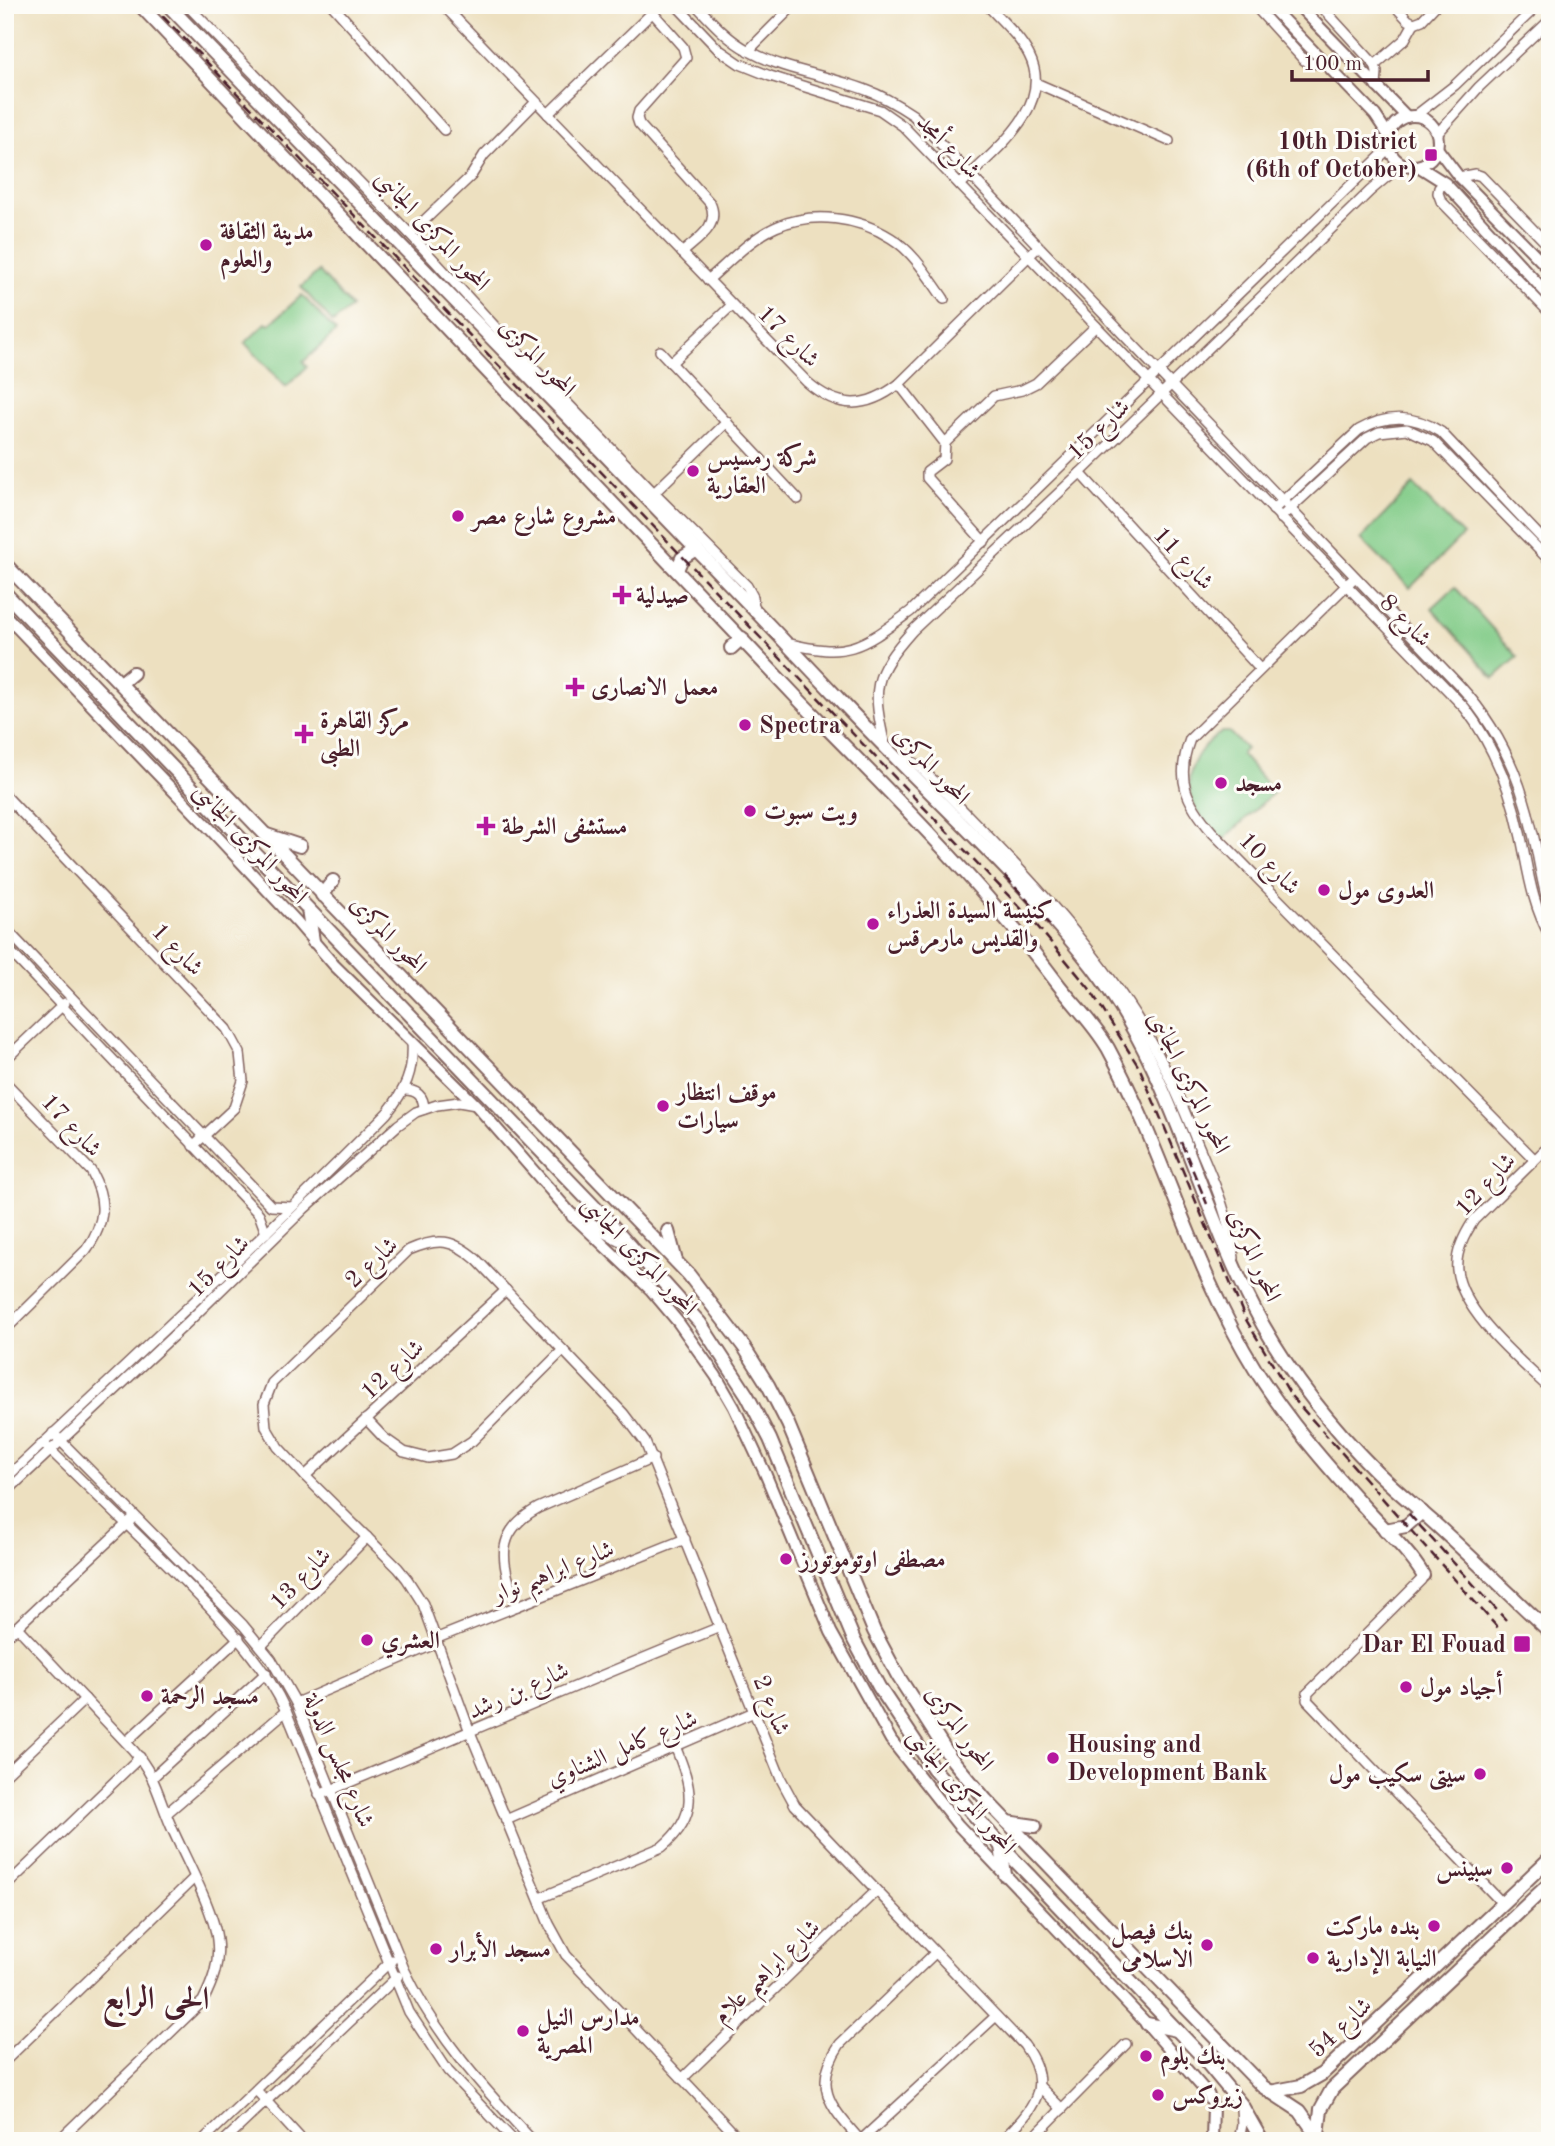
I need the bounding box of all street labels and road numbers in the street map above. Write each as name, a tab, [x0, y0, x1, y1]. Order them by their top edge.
street label: شارع أمجد	[907, 105, 989, 189]
street label: المحور المركزى الجانبى	[367, 164, 496, 299]
street label: شارع 17	[748, 302, 823, 377]
street label: المحور المركزى	[493, 313, 582, 403]
street label: شارع 15	[1064, 395, 1139, 470]
street label: شارع 11	[1143, 523, 1217, 600]
street label: شارع 8	[1370, 591, 1435, 656]
street label: المحور المركزى	[887, 721, 976, 811]
street label: المحور المركزى الجانبى	[185, 777, 314, 912]
street label: شارع 10	[1229, 829, 1304, 904]
street label: المحور المركزى	[344, 890, 433, 980]
street label: شارع 1	[142, 920, 207, 985]
street label: المحور المركزى الجانبى	[1140, 1006, 1236, 1160]
street label: شارع 17	[31, 1090, 105, 1167]
street label: شارع 12	[1452, 1149, 1526, 1226]
street label: المحور المركزى الجانبى	[573, 1190, 703, 1323]
street label: المحور المركزى	[1221, 1205, 1287, 1306]
street label: شارع 15	[184, 1232, 259, 1307]
street label: شارع 2	[341, 1233, 407, 1298]
street label: شارع 12	[357, 1336, 434, 1410]
street label: شارع ابراهيم نوار	[488, 1538, 622, 1618]
street label: شارع 13	[266, 1544, 341, 1619]
street label: شارع بن رشد	[465, 1659, 575, 1730]
street label: شارع 2	[742, 1672, 793, 1741]
street label: المحور المركزى	[919, 1681, 999, 1777]
street label: شارع مجلس الدولة	[293, 1689, 377, 1834]
street label: شارع كامل الشناوي	[544, 1706, 704, 1798]
street label: المحور المركزى الجانبى	[898, 1723, 1022, 1862]
street label: شارع ابراهيم علام	[709, 1916, 832, 2036]
street label: شارع 54	[1305, 1994, 1382, 2068]

